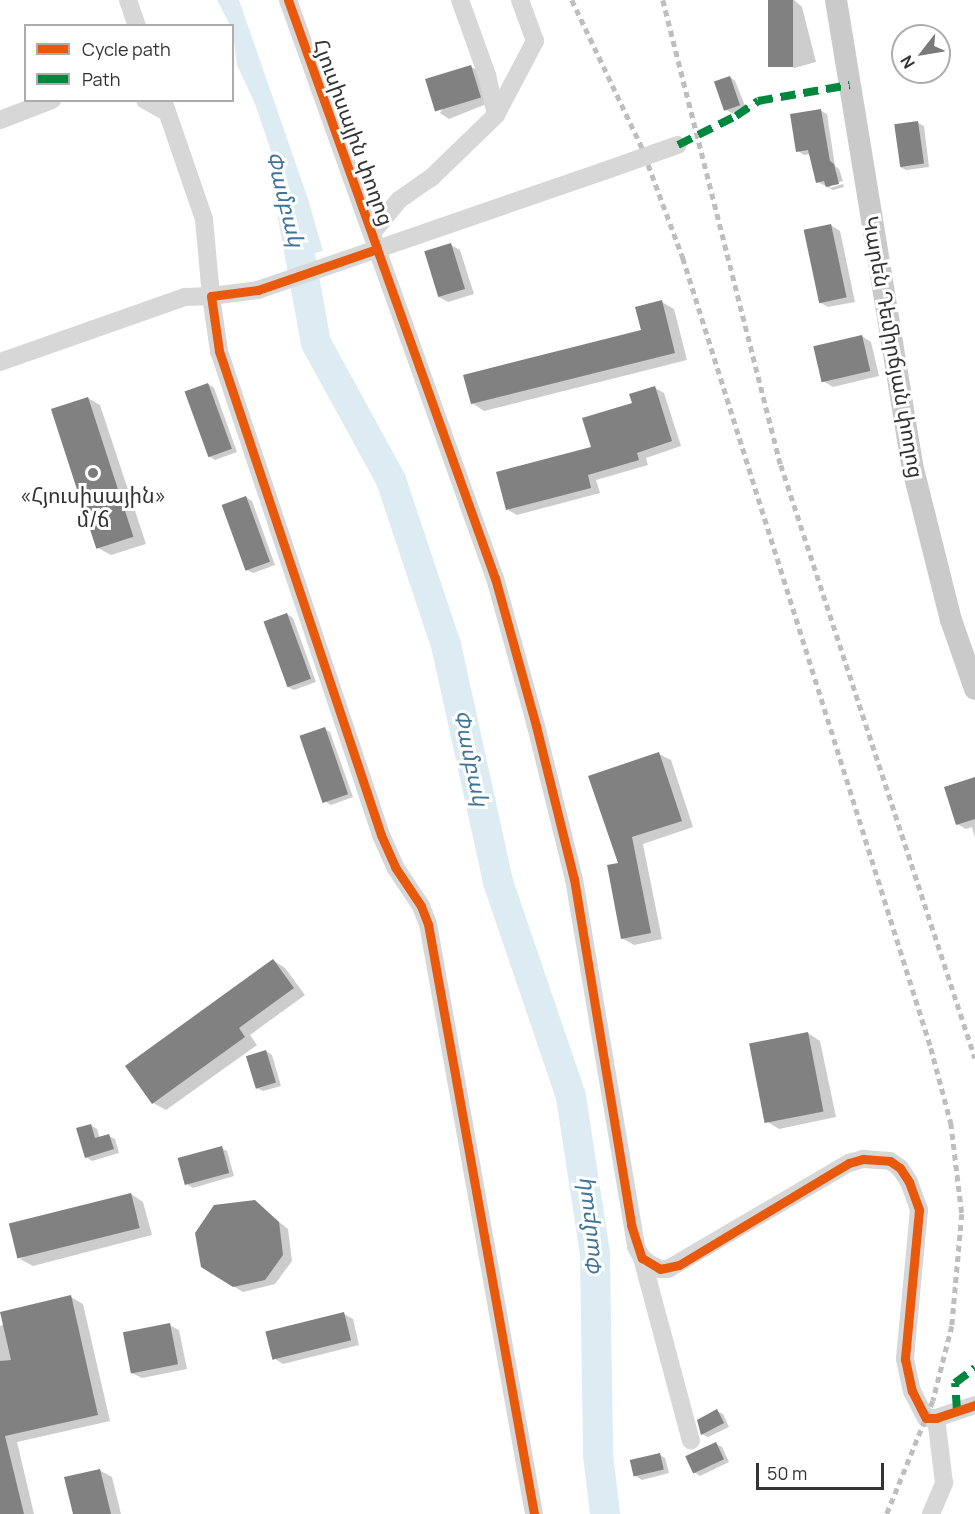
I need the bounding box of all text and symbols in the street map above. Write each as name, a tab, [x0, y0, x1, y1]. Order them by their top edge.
legend	[24, 24, 234, 102]
north arrow	[891, 24, 951, 84]
street label: Հյուսիսային փողոց	[308, 35, 400, 229]
text: Cycle path	[82, 37, 171, 61]
text: N	[895, 52, 920, 73]
text: Path	[82, 67, 120, 91]
water label: Փամբակ	[260, 148, 310, 250]
street label: Կարեն Դեմիրճյան փողոց	[859, 214, 929, 480]
marker: «Հյուսիսային» մ/ճ	[86, 466, 100, 480]
place label: «Հյուսիսային» մ/ճ	[20, 482, 166, 532]
water label: Փամբակ	[448, 708, 494, 808]
water label: Փամբակ	[570, 1178, 608, 1278]
scale bar	[759, 1451, 886, 1489]
text: 50 m	[767, 1461, 807, 1485]

